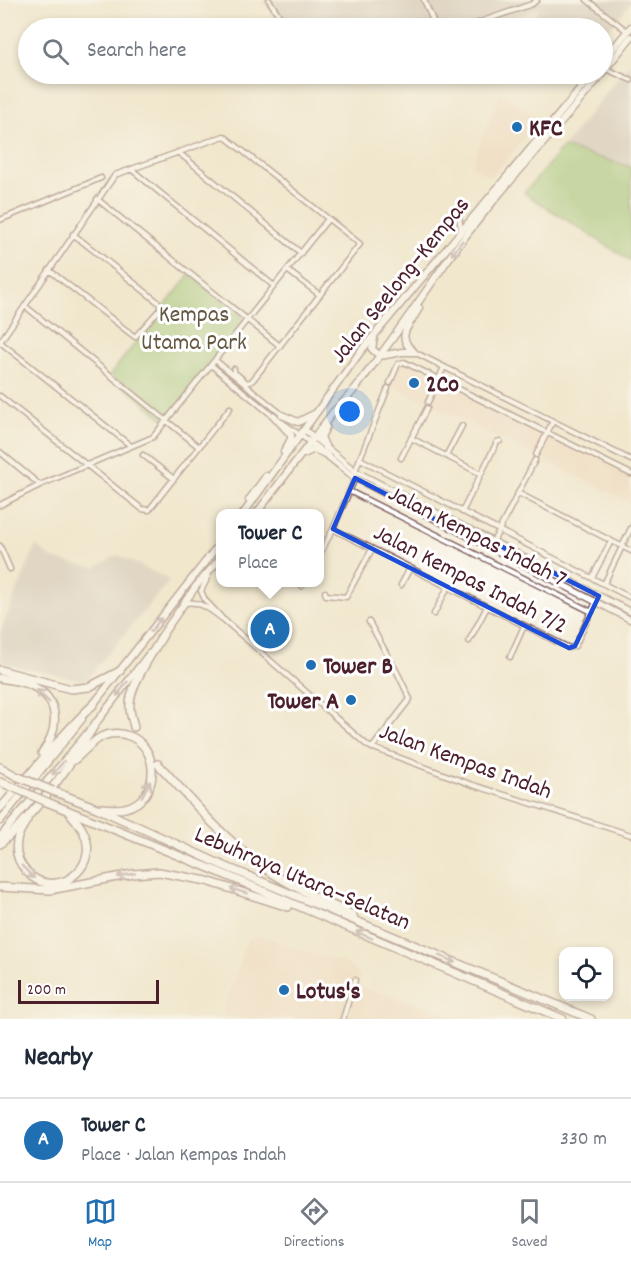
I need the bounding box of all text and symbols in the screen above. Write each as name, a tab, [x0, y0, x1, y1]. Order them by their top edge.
search box	[18, 18, 613, 84]
icon: search	[39, 35, 72, 68]
text: Search here	[87, 36, 186, 67]
place label: KFC	[529, 113, 563, 147]
marker: KFC	[510, 120, 524, 134]
street label: Jalan Seelong–Kempas	[323, 190, 479, 372]
one-way arrow	[451, 239, 464, 255]
park label: Kempas Utama Park	[141, 299, 247, 361]
place label: 2Co	[426, 369, 459, 403]
marker: 2Co	[407, 376, 421, 390]
your location	[335, 397, 364, 426]
street label: Jalan Kempas Indah 7	[381, 478, 572, 597]
popup	[216, 509, 324, 587]
street label: Jalan Kempas Indah 7/2	[367, 517, 573, 644]
text: Tower C	[238, 519, 302, 550]
text: Place	[238, 550, 278, 578]
pin: A	[250, 606, 290, 652]
one-way arrow	[149, 617, 162, 633]
place label: Tower B	[323, 651, 393, 685]
marker: Tower B	[304, 658, 318, 672]
one-way arrow	[115, 680, 128, 696]
place label: Tower A	[267, 686, 339, 720]
one-way arrow	[36, 688, 50, 703]
marker: Tower A	[344, 693, 358, 707]
street label: Jalan Kempas Indah	[374, 716, 556, 810]
one-way arrow	[51, 760, 65, 775]
one-way arrow	[140, 781, 152, 798]
street label: Lebuhraya Utara–Selatan	[189, 819, 415, 941]
one-way arrow	[21, 864, 36, 879]
one-way arrow	[117, 870, 136, 881]
one-way arrow	[230, 885, 249, 896]
one-way arrow	[356, 929, 374, 940]
map controls	[559, 947, 613, 1001]
button: locate	[559, 947, 613, 1001]
one-way arrow	[437, 953, 455, 965]
place label: Lotus's	[296, 976, 361, 1010]
scale bar	[18, 977, 159, 1004]
text: 200 m	[27, 979, 66, 1002]
marker: Lotus's	[277, 983, 291, 997]
text: Nearby	[24, 1040, 92, 1077]
text: Tower C	[81, 1111, 146, 1142]
text: A	[38, 1126, 49, 1154]
text: 330 m	[560, 1126, 607, 1154]
text: Place · Jalan Kempas Indah	[81, 1142, 286, 1170]
tab: Map	[84, 1195, 117, 1254]
tab: Directions	[284, 1195, 344, 1254]
tab: Saved	[512, 1195, 547, 1254]

